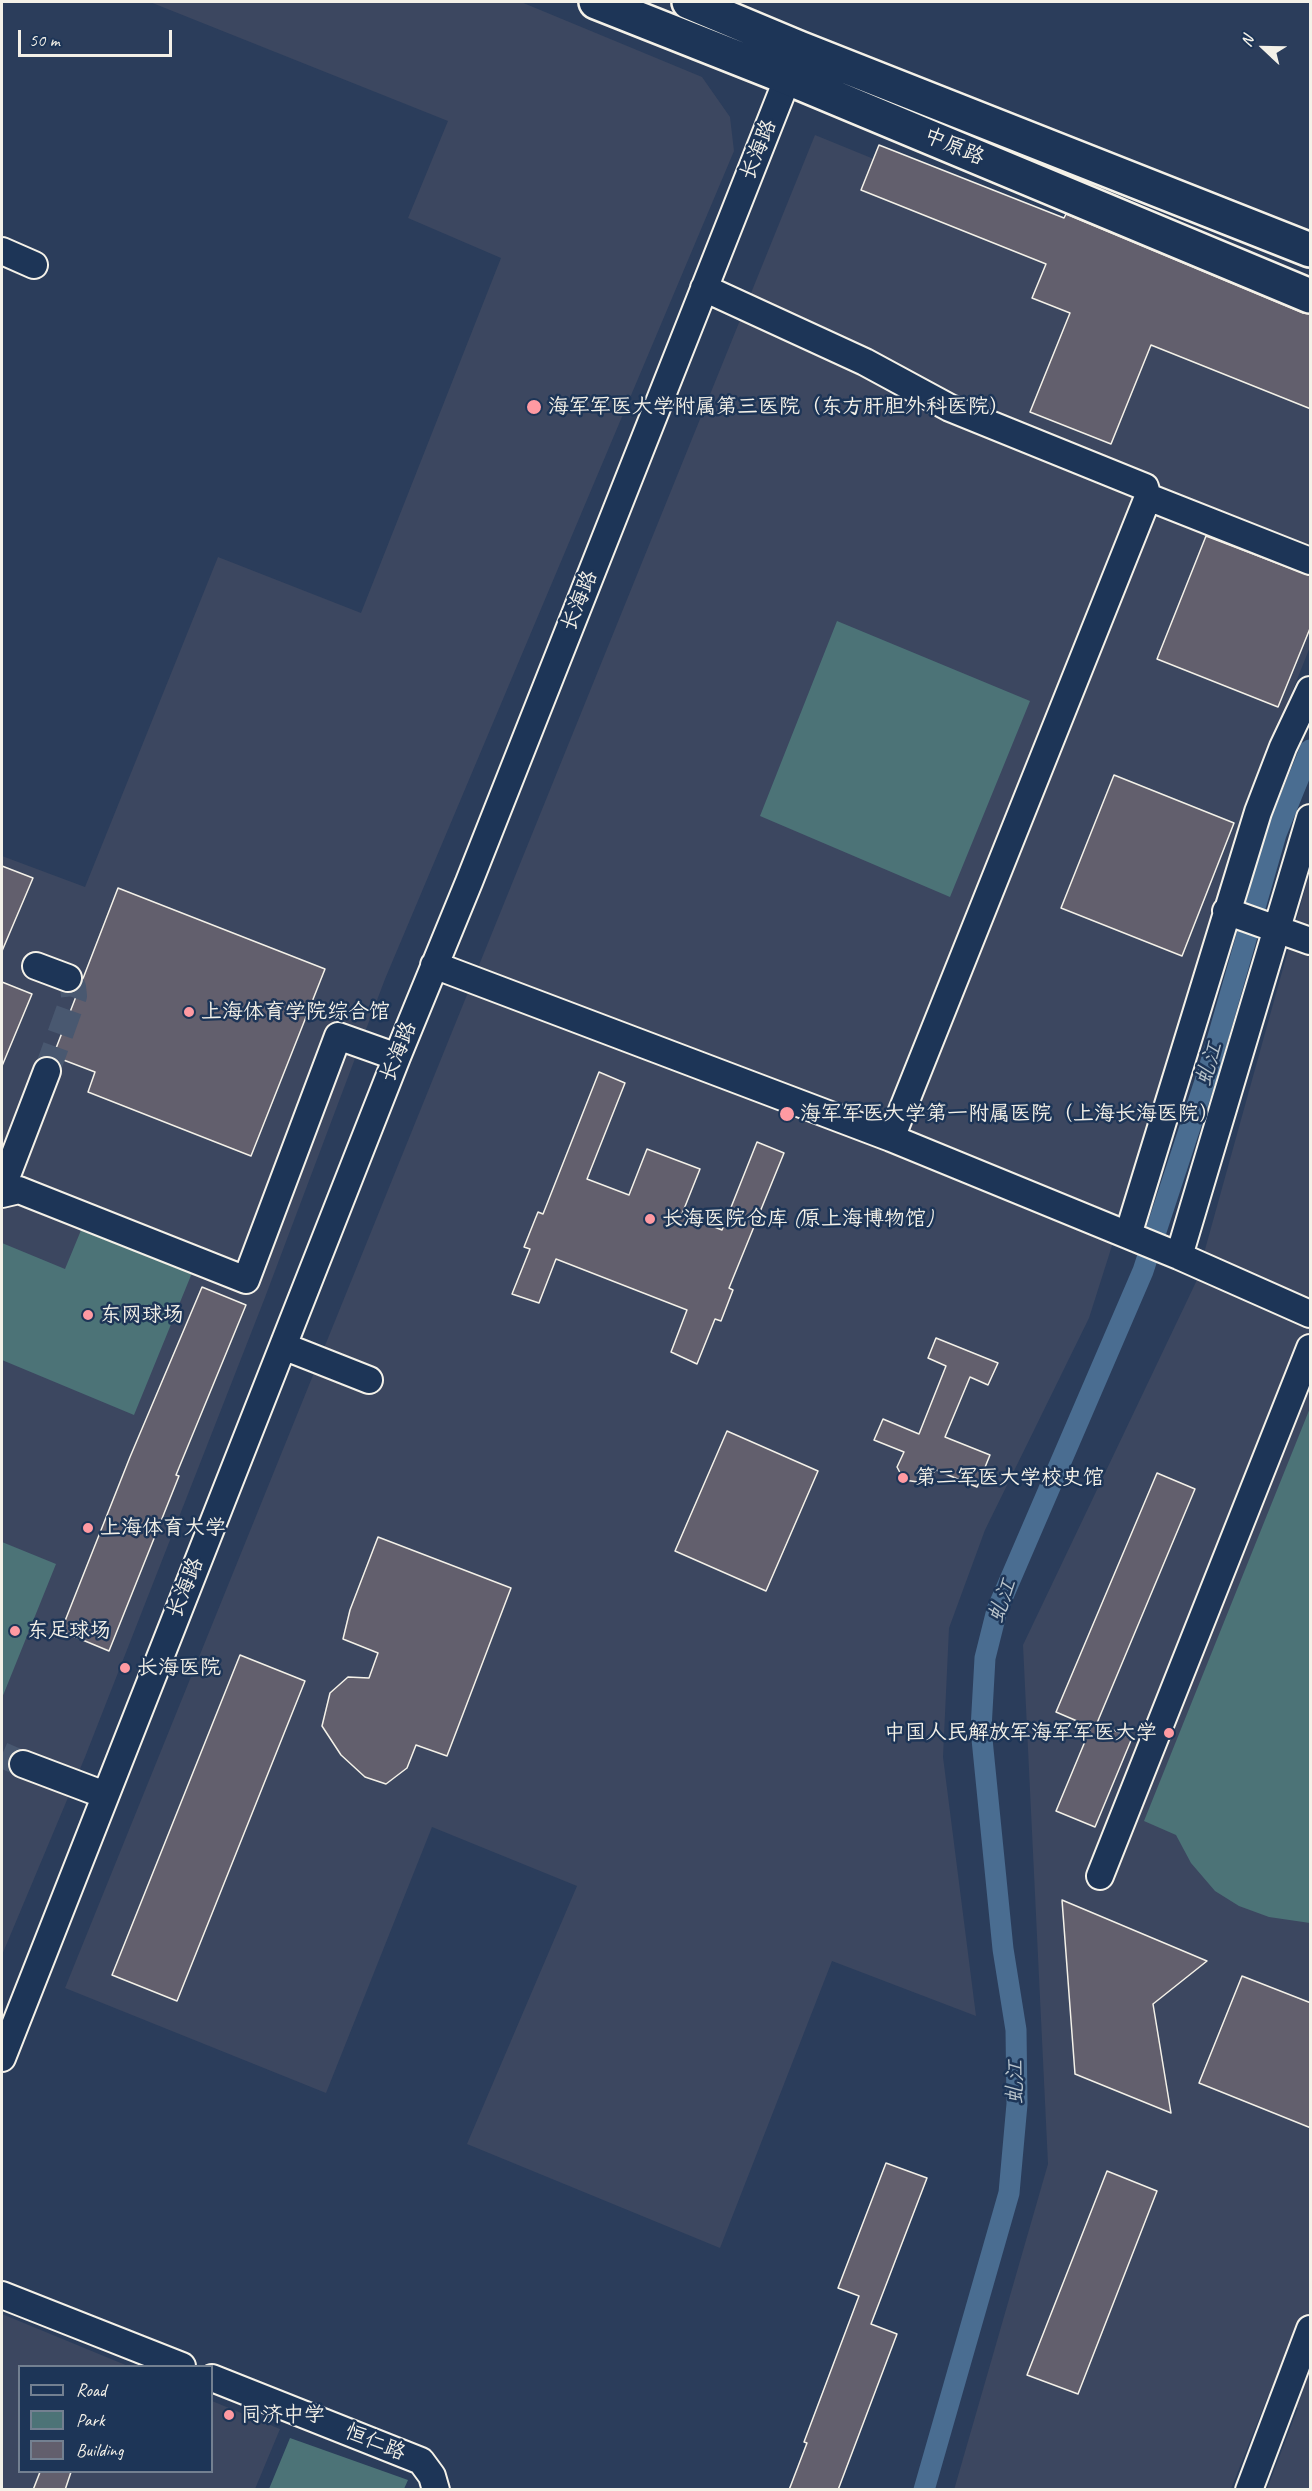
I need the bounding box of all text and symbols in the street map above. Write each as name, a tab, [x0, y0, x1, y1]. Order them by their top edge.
scale bar	[21, 18, 176, 56]
north arrow	[1234, 18, 1294, 78]
text: 50 m	[29, 29, 60, 51]
text: N	[1236, 33, 1258, 50]
street label: 长海路	[736, 116, 782, 184]
street label: 中原路	[920, 123, 988, 171]
place label: 海军军医大学附属第三医院（东方肝胆外科医院）	[548, 394, 1010, 420]
marker: 海军军医大学附属第三医院（东方肝胆外科医院）	[525, 398, 543, 416]
street label: 长海路	[557, 567, 603, 635]
place label: 上海体育学院综合馆	[201, 999, 390, 1025]
marker: 上海体育学院综合馆	[182, 1005, 196, 1019]
street label: 长海路	[376, 1018, 422, 1086]
water label: 虬江	[1191, 1039, 1229, 1089]
place label: 海军军医大学第一附属医院（上海长海医院）	[800, 1101, 1220, 1127]
marker: 海军军医大学第一附属医院（上海长海医院）	[778, 1105, 796, 1123]
place label: 长海医院仓库 (原上海博物馆)	[662, 1206, 933, 1232]
marker: 长海医院仓库 (原上海博物馆)	[643, 1212, 657, 1226]
place label: 东网球场	[100, 1302, 184, 1328]
marker: 东网球场	[81, 1308, 95, 1322]
place label: 第二军医大学校史馆	[915, 1465, 1104, 1491]
marker: 第二军医大学校史馆	[896, 1471, 910, 1485]
place label: 上海体育大学	[100, 1515, 226, 1541]
marker: 上海体育大学	[81, 1521, 95, 1535]
street label: 长海路	[163, 1554, 209, 1622]
water label: 虬江	[983, 1576, 1023, 1626]
place label: 东足球场	[27, 1618, 111, 1644]
marker: 东足球场	[8, 1624, 22, 1638]
place label: 长海医院	[137, 1655, 221, 1681]
marker: 长海医院	[118, 1661, 132, 1675]
place label: 中国人民解放军海军军医大学	[884, 1720, 1157, 1746]
marker: 中国人民解放军海军军医大学	[1162, 1726, 1176, 1740]
water label: 虬江	[1002, 2060, 1030, 2104]
legend	[18, 2365, 213, 2473]
text: Road	[76, 2379, 106, 2401]
place label: 同济中学	[241, 2402, 325, 2428]
marker: 同济中学	[222, 2408, 236, 2422]
text: Park	[76, 2409, 105, 2431]
street label: 恒仁路	[341, 2420, 409, 2466]
text: Building	[76, 2439, 123, 2461]

